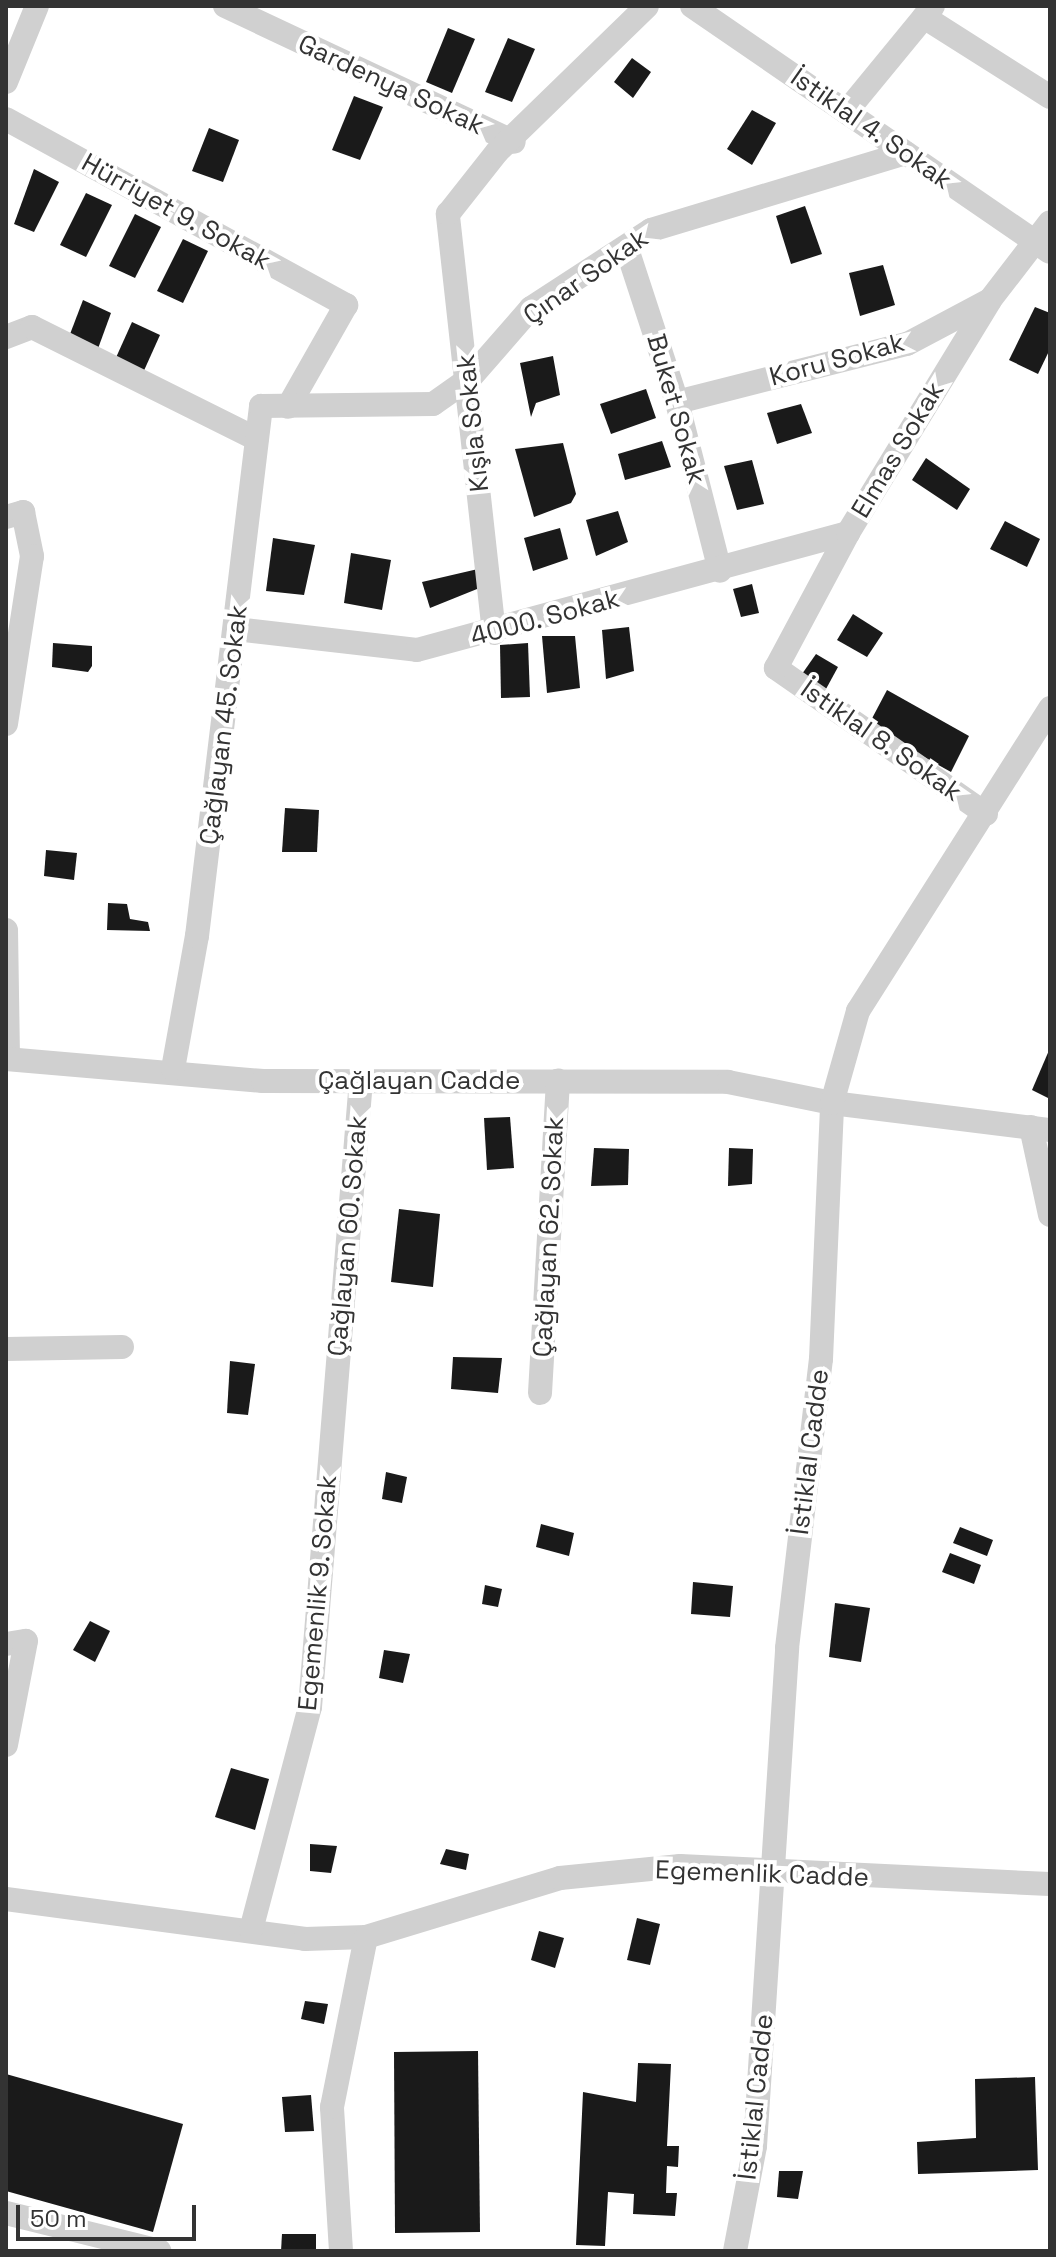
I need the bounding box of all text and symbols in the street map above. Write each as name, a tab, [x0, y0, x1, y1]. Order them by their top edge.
street label: Gardenya Sokak	[293, 28, 489, 142]
street label: İstiklal 4. Sokak	[784, 62, 958, 196]
street label: Hürriyet 9. Sokak	[76, 147, 276, 277]
street label: Çınar Sokak	[518, 223, 654, 331]
street label: Koru Sokak	[766, 327, 908, 393]
street label: Buket Sokak	[640, 330, 712, 488]
street label: Kışla Sokak	[450, 352, 496, 494]
street label: Elmas Sokak	[845, 376, 951, 524]
street label: 4000. Sokak	[467, 583, 623, 653]
street label: Çağlayan 45. Sokak	[194, 603, 254, 847]
street label: İstiklal 8. Sokak	[794, 674, 968, 808]
street label: Çağlayan Cadde	[318, 1065, 520, 1097]
street label: Çağlayan 60. Sokak	[322, 1114, 374, 1358]
street label: Çağlayan 62. Sokak	[527, 1115, 571, 1359]
street label: İstiklal Cadde	[784, 1367, 836, 1537]
street label: Egemenlik 9. Sokak	[292, 1473, 344, 1713]
street label: Egemenlik Cadde	[655, 1855, 869, 1893]
street label: İstiklal Cadde	[732, 2013, 780, 2181]
scale bar	[20, 2189, 200, 2239]
text: 50 m	[30, 2203, 87, 2234]

